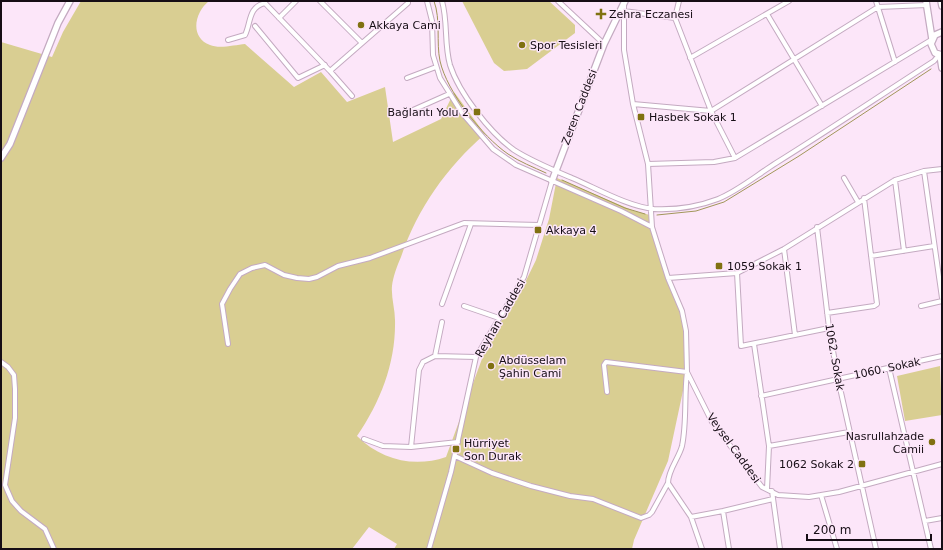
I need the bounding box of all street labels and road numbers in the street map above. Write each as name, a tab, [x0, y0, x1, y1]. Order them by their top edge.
street label: Zeren Caddesi	[559, 68, 600, 147]
street label: Reyhan Caddesi	[473, 277, 528, 360]
street label: 1062. Sokak	[822, 322, 847, 392]
street label: 1060. Sokak	[852, 355, 922, 382]
street label: Veysel Caddesi	[704, 411, 763, 486]

